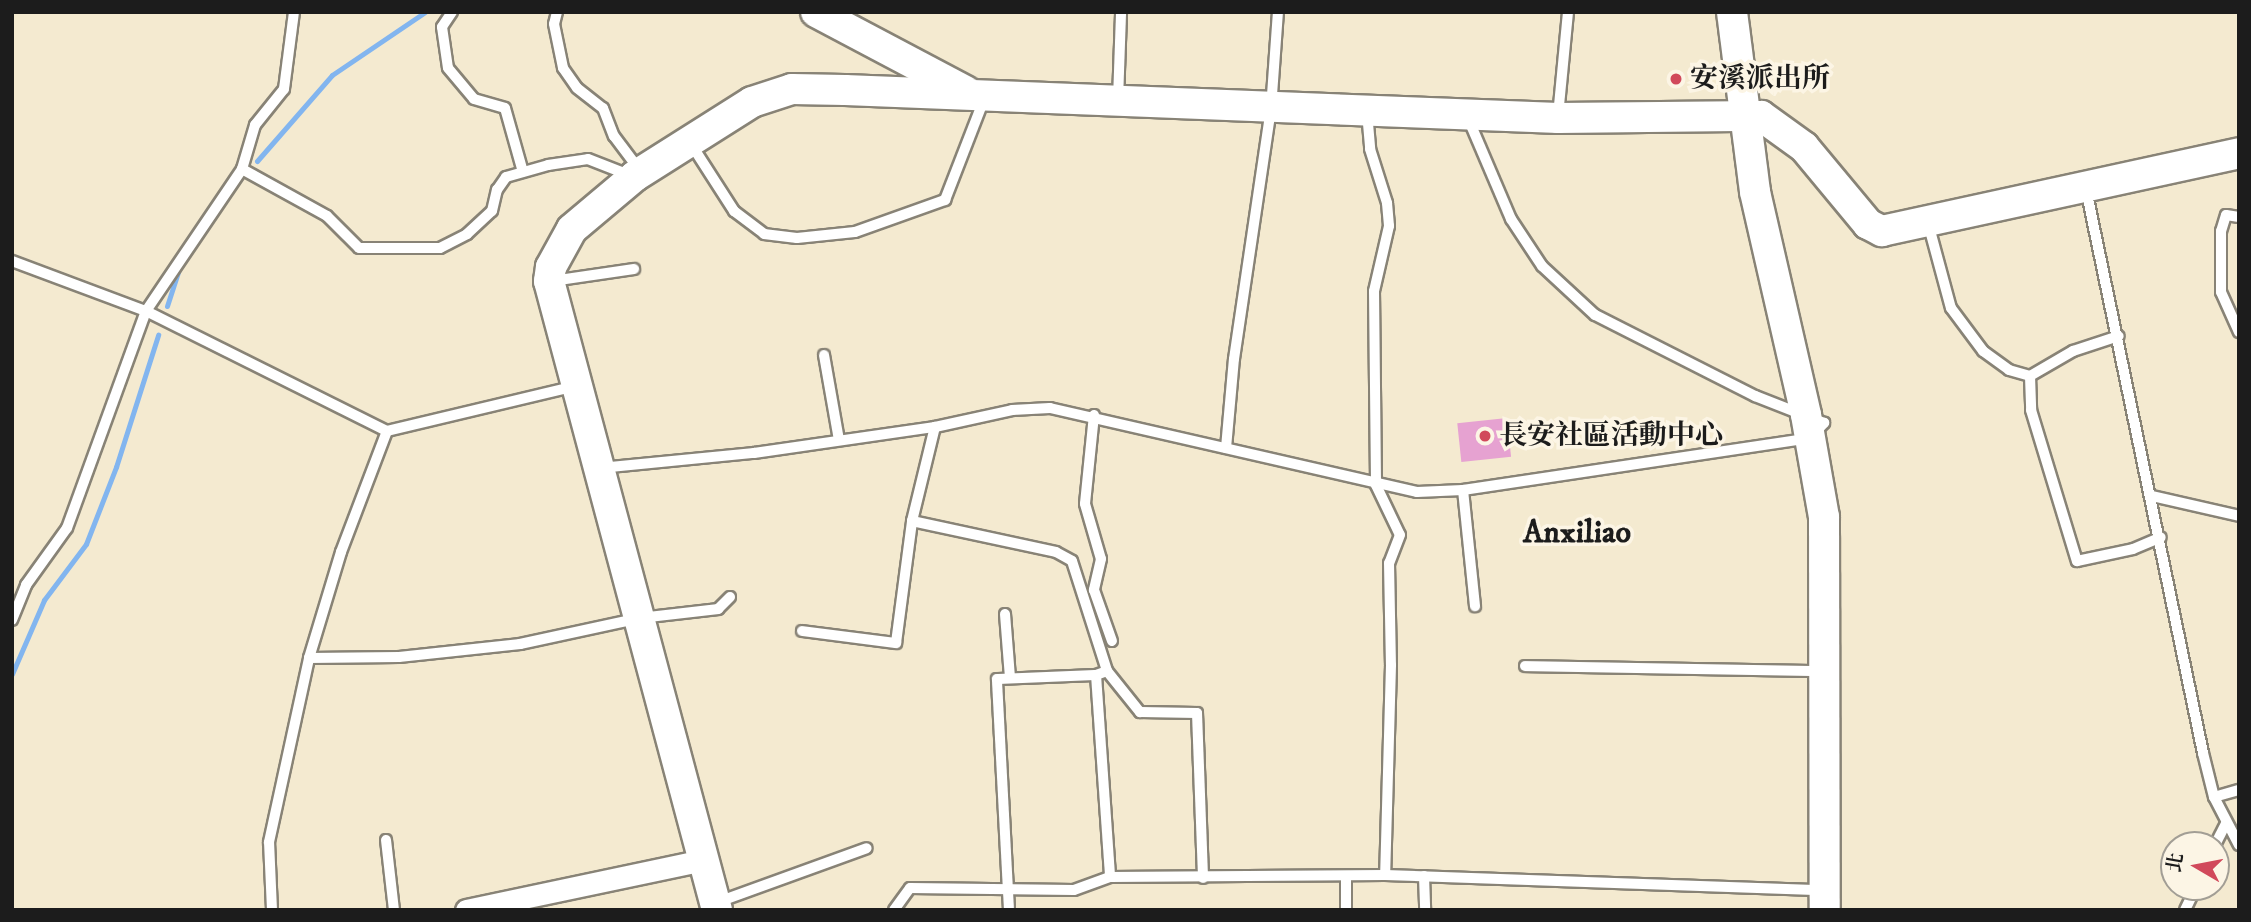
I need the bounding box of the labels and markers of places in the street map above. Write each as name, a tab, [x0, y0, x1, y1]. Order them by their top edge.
place label: 安溪派出所	[1690, 62, 1830, 96]
marker: 安溪派出所	[1668, 71, 1684, 87]
place label: 長安社區活動中心	[1499, 419, 1723, 453]
marker: 長安社區活動中心	[1477, 428, 1493, 444]

